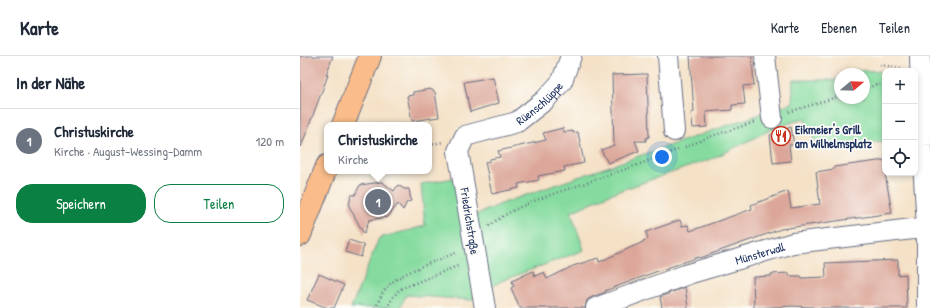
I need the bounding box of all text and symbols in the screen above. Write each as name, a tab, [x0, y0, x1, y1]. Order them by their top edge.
text: Karte	[20, 15, 59, 41]
text: Karte	[771, 18, 799, 37]
text: Ebenen	[821, 18, 857, 37]
text: Teilen	[879, 18, 910, 37]
north arrow	[834, 68, 870, 104]
map controls	[882, 68, 918, 176]
button: +	[882, 68, 918, 104]
text: In der Nähe	[16, 71, 85, 94]
street label: Rüenschlüppe	[512, 77, 567, 128]
button: −	[882, 104, 918, 140]
text: Christuskirche	[54, 121, 134, 142]
place label: Eikmeier's Grill am Wilhelmsplatz	[795, 121, 873, 153]
popup	[324, 122, 432, 174]
restaurant icon: Eikmeier's Grill am Wilhelmsplatz	[770, 125, 792, 147]
text: Christuskirche	[338, 129, 418, 150]
text: 1	[27, 132, 31, 150]
text: 120 m	[256, 132, 284, 150]
button: locate	[882, 140, 918, 176]
text: Kirche · August-Wessing-Damm	[54, 142, 202, 160]
your location	[652, 147, 672, 167]
text: Kirche	[338, 150, 368, 168]
button: Speichern	[16, 184, 146, 223]
button: Teilen	[154, 184, 284, 223]
street label: Friedrichstraße	[456, 185, 484, 256]
pin: 1	[365, 187, 391, 217]
street label: Münsterwall	[733, 237, 788, 268]

